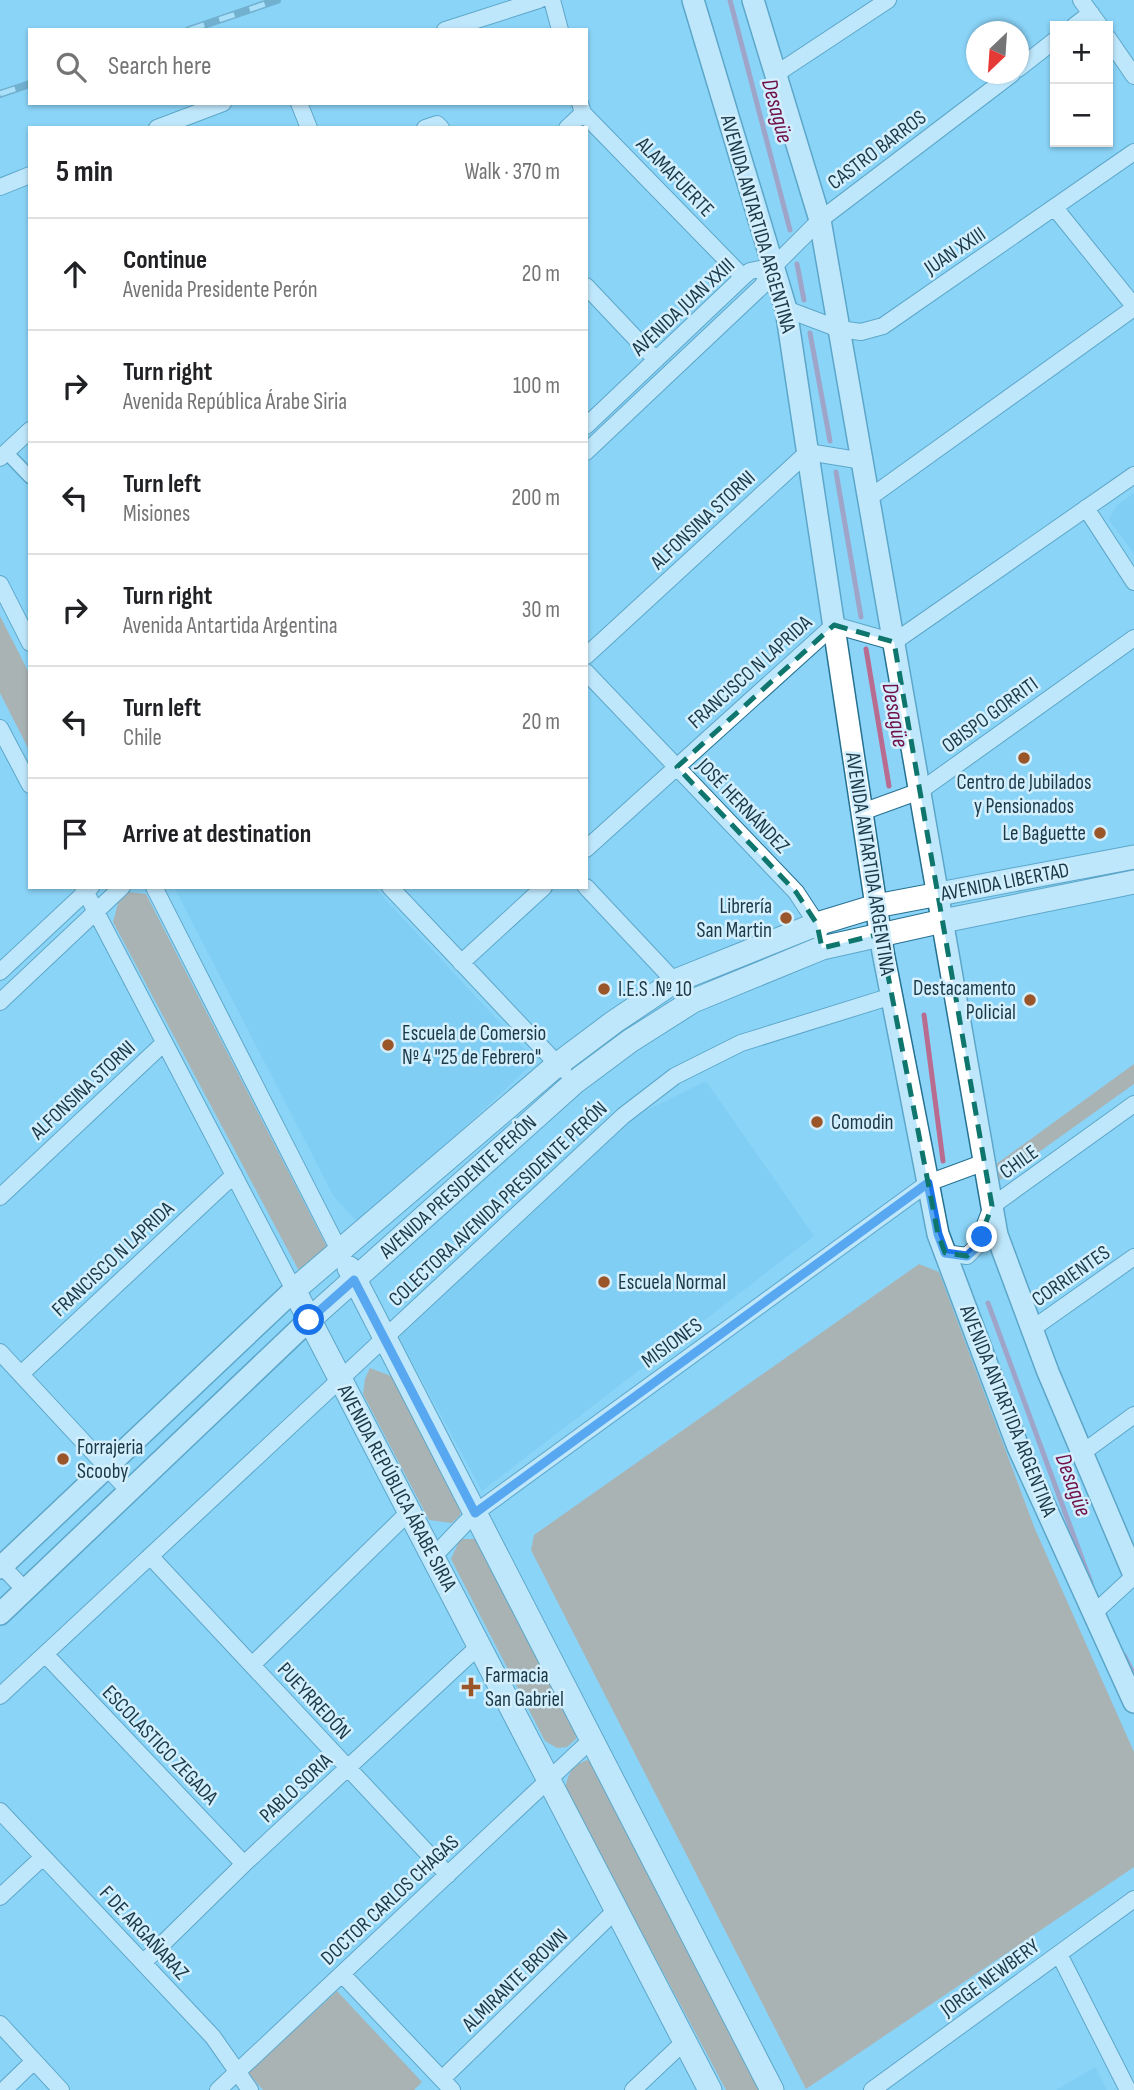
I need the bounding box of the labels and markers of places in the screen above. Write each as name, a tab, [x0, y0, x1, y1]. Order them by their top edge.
marker: Centro de Jubilados y Pensionados	[1016, 750, 1032, 766]
place label: Centro de Jubilados y Pensionados	[957, 770, 1091, 819]
place label: Le Baguette	[1003, 821, 1086, 846]
marker: Le Baguette	[1092, 825, 1108, 841]
place label: Librería San Martin	[696, 894, 772, 943]
marker: Librería San Martin	[778, 910, 794, 926]
place label: Destacamento Policial	[913, 976, 1016, 1025]
place label: I.E.S .Nº 10	[618, 977, 692, 1002]
marker: I.E.S .Nº 10	[596, 981, 612, 997]
marker: Destacamento Policial	[1022, 992, 1038, 1008]
place label: Escuela de Comersio Nº 4 "25 de Febrero"	[402, 1021, 546, 1070]
marker: Escuela de Comersio Nº 4 "25 de Febrero"	[380, 1037, 396, 1053]
place label: Comodin	[831, 1110, 894, 1135]
marker: Comodin	[809, 1114, 825, 1130]
place label: Escuela Normal	[618, 1270, 726, 1295]
marker: Escuela Normal	[596, 1274, 612, 1290]
place label: Forrajeria Scooby	[77, 1435, 143, 1484]
marker: Forrajeria Scooby	[55, 1451, 71, 1467]
place label: Farmacia San Gabriel	[485, 1663, 564, 1712]
marker: Farmacia San Gabriel	[463, 1679, 479, 1695]

